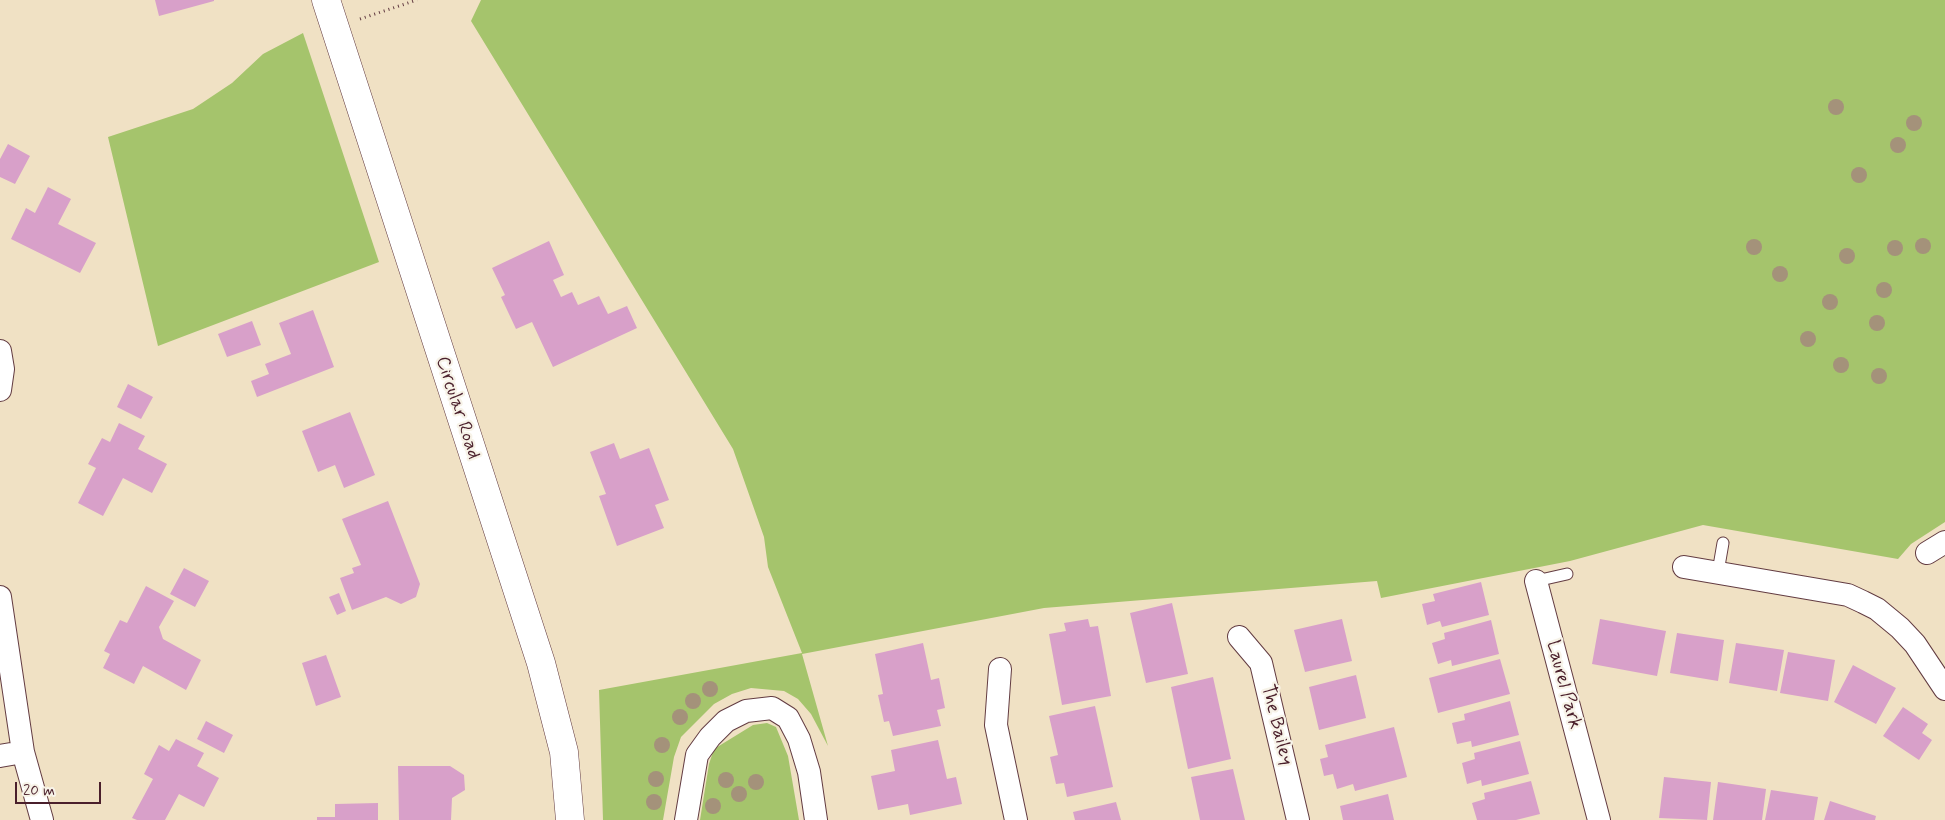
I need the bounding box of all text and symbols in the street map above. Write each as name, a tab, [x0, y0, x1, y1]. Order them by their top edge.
street label: Circular Road	[430, 354, 484, 462]
street label: Laurel Park	[1540, 638, 1586, 732]
street label: The Bailey	[1255, 682, 1297, 768]
scale bar	[18, 772, 104, 804]
text: 20 m	[23, 781, 55, 801]

